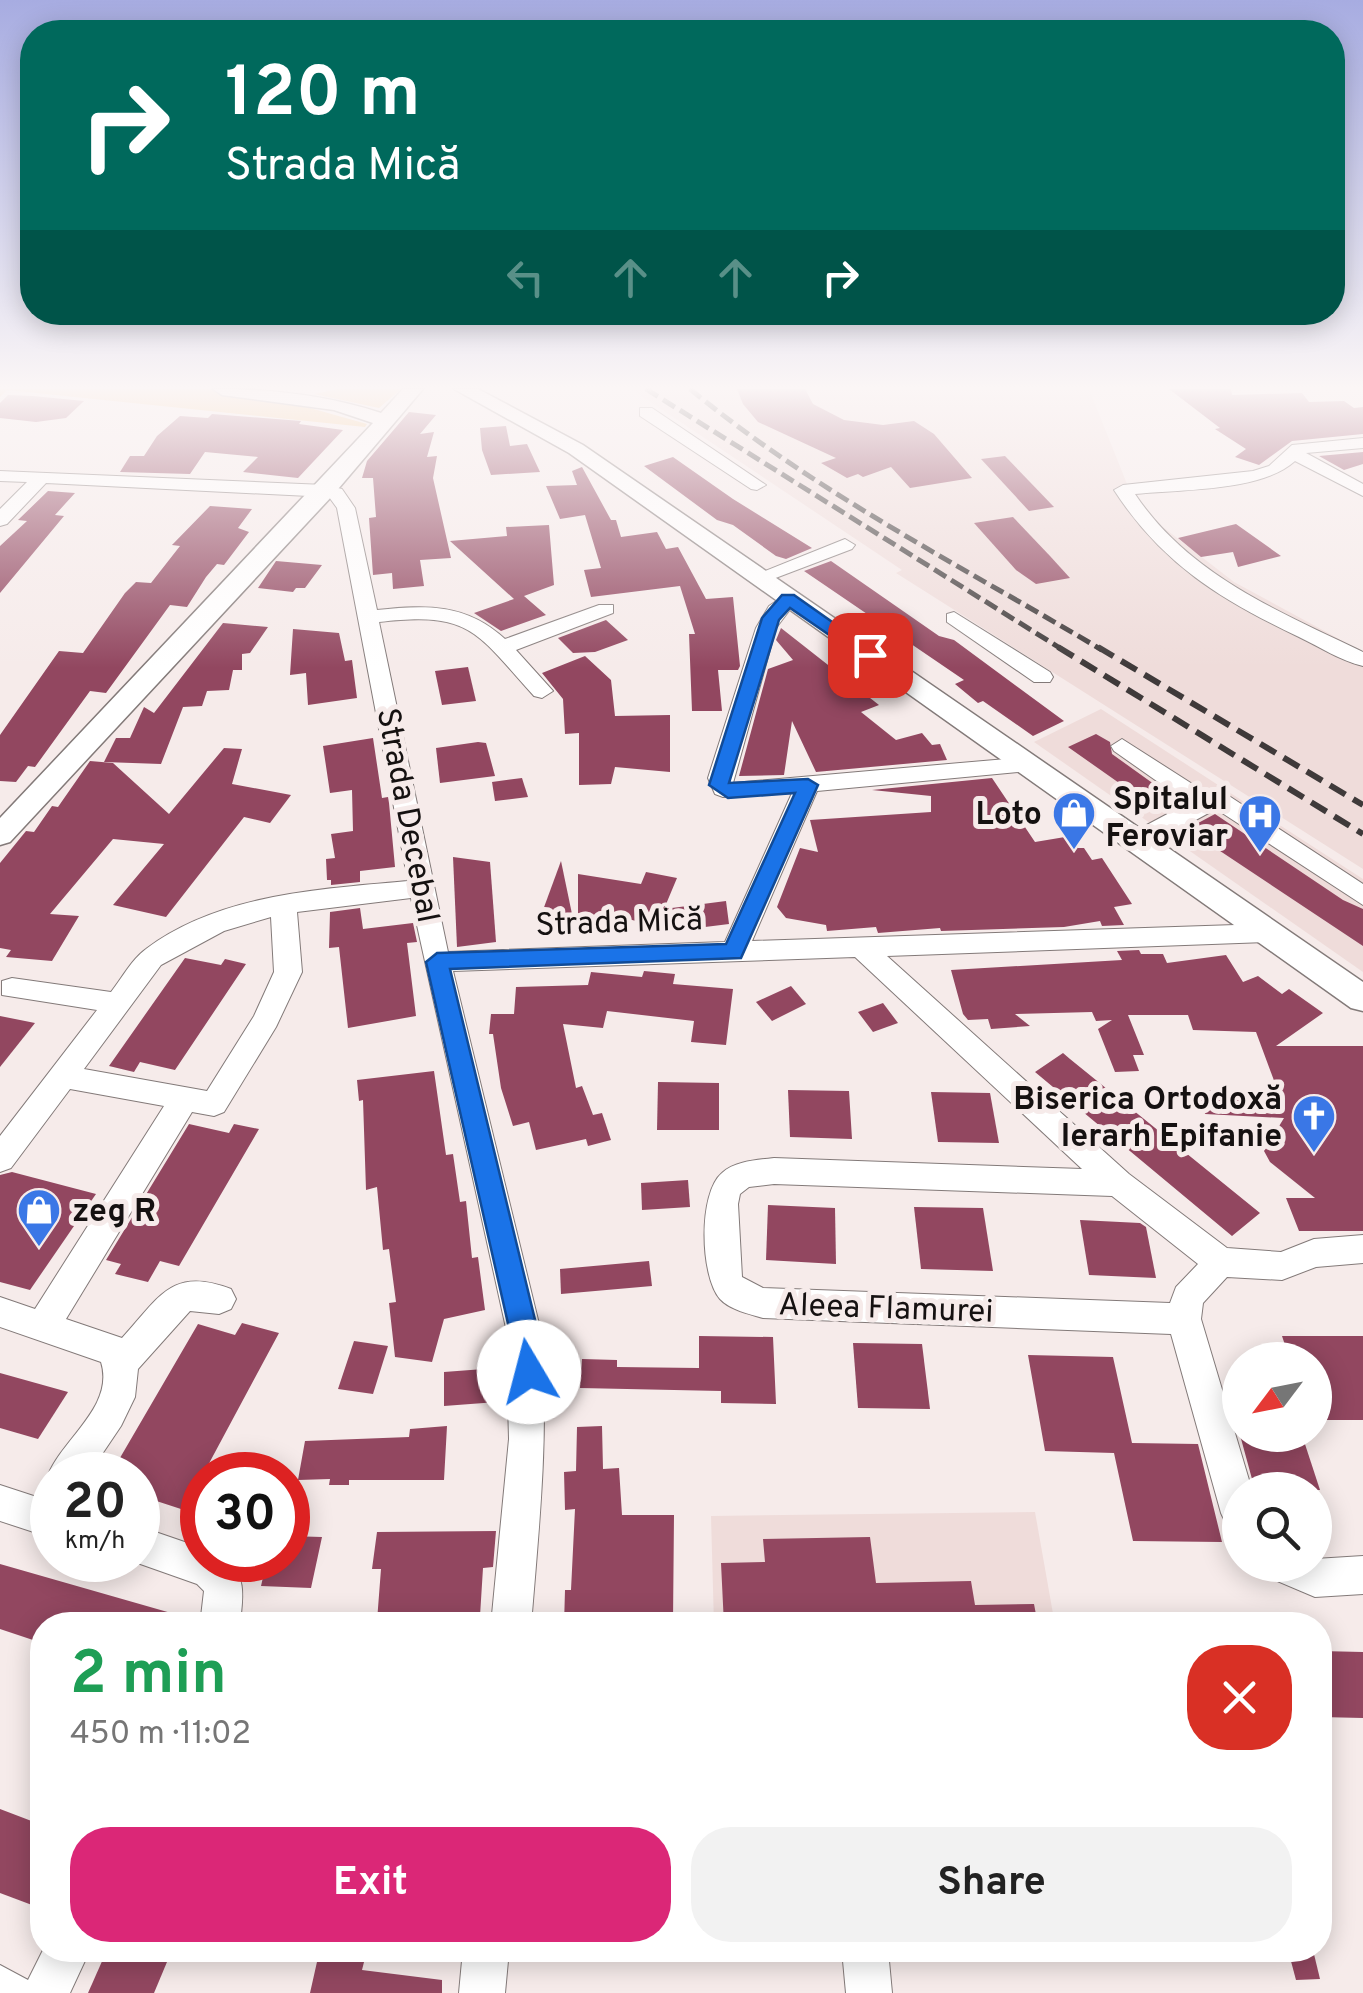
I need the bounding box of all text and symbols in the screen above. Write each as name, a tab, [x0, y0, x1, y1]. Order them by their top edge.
text: 120 m	[225, 52, 421, 141]
icon: right	[60, 60, 190, 190]
text: Strada Mică	[225, 139, 461, 196]
icon: left	[498, 250, 553, 305]
icon: ahead	[603, 250, 658, 305]
icon: ahead	[708, 250, 763, 305]
icon: right	[813, 250, 868, 305]
pin	[828, 613, 913, 698]
icon: arrive	[843, 628, 898, 683]
street label: Strada Decebal	[366, 705, 446, 926]
place label: Spitalul Feroviar	[1106, 781, 1228, 858]
shop icon: Loto	[1051, 790, 1097, 851]
hospital icon: Spitalul Feroviar	[1237, 793, 1283, 854]
place label: Loto	[976, 796, 1042, 836]
street label: Strada Mică	[535, 901, 704, 947]
place label: Biserica Ortodoxă Ierarh Epifanie	[1013, 1081, 1282, 1158]
church icon: Biserica Ortodoxă Ierarh Epifanie	[1291, 1093, 1337, 1154]
shop icon: zeg R	[16, 1187, 62, 1248]
place label: zeg R	[72, 1193, 156, 1233]
street label: Aleea Flamurei	[778, 1286, 994, 1334]
position arrow	[477, 1320, 581, 1424]
north arrow	[1222, 1342, 1332, 1452]
map controls	[1222, 1342, 1332, 1582]
speed limit sign: 30	[180, 1452, 310, 1582]
button: search	[1222, 1472, 1332, 1582]
text: 20	[63, 1473, 127, 1536]
text: km/h	[65, 1526, 125, 1558]
text: 2 min	[70, 1639, 227, 1715]
button: close	[1187, 1645, 1292, 1750]
text: 450 m · 11:02	[70, 1715, 251, 1755]
button: Exit	[70, 1827, 671, 1942]
button: Share	[691, 1827, 1292, 1942]

